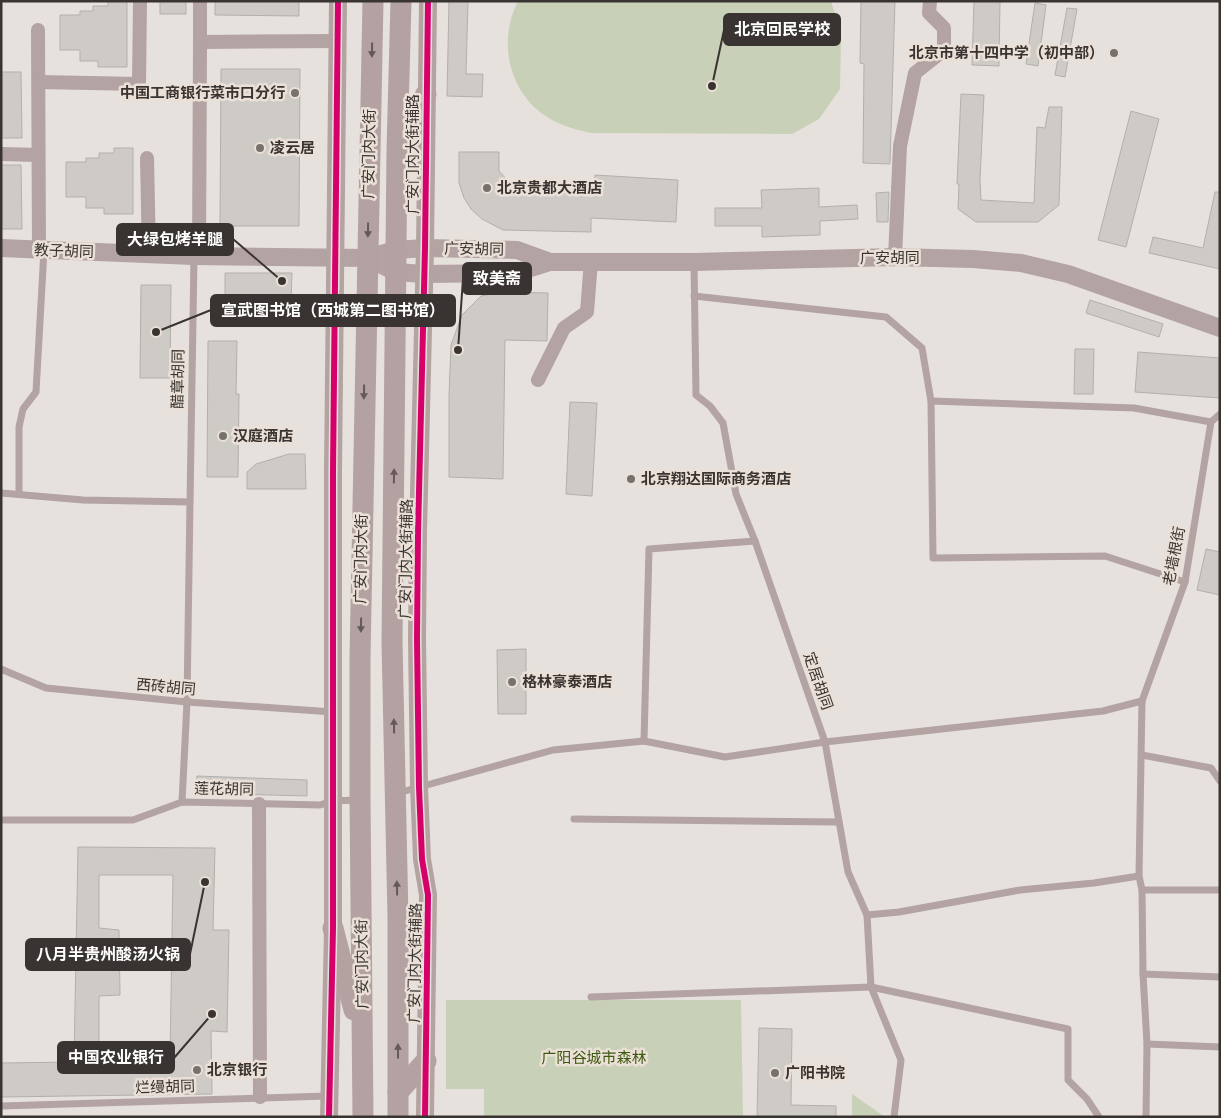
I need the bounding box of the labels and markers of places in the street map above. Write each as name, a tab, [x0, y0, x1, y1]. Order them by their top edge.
callout: 北京回民学校	[724, 14, 840, 45]
place label: 北京市第十四中学（初中部）	[909, 43, 1104, 63]
marker: 北京市第十四中学（初中部）	[1108, 47, 1120, 59]
place label: 中国工商银行菜市口分行	[120, 83, 285, 103]
marker: 中国工商银行菜市口分行	[289, 87, 301, 99]
place label: 凌云居	[270, 138, 315, 158]
marker: 凌云居	[254, 142, 266, 154]
place label: 北京贵都大酒店	[497, 178, 602, 198]
marker: 北京贵都大酒店	[481, 182, 493, 194]
callout: 大绿包烤羊腿	[117, 224, 233, 255]
callout: 致美斋	[463, 263, 531, 294]
callout: 宣武图书馆（西城第二图书馆）	[211, 295, 455, 326]
place label: 汉庭酒店	[233, 426, 293, 446]
marker: 汉庭酒店	[217, 430, 229, 442]
place label: 北京翔达国际商务酒店	[641, 469, 791, 489]
marker: 北京翔达国际商务酒店	[625, 473, 637, 485]
place label: 格林豪泰酒店	[522, 672, 612, 692]
marker: 格林豪泰酒店	[506, 676, 518, 688]
callout: 八月半贵州酸汤火锅	[26, 939, 190, 970]
callout: 中国农业银行	[58, 1042, 174, 1073]
place label: 北京银行	[207, 1060, 267, 1080]
place label: 广阳书院	[785, 1063, 845, 1083]
marker: 北京银行	[191, 1064, 203, 1076]
marker: 广阳书院	[769, 1067, 781, 1079]

